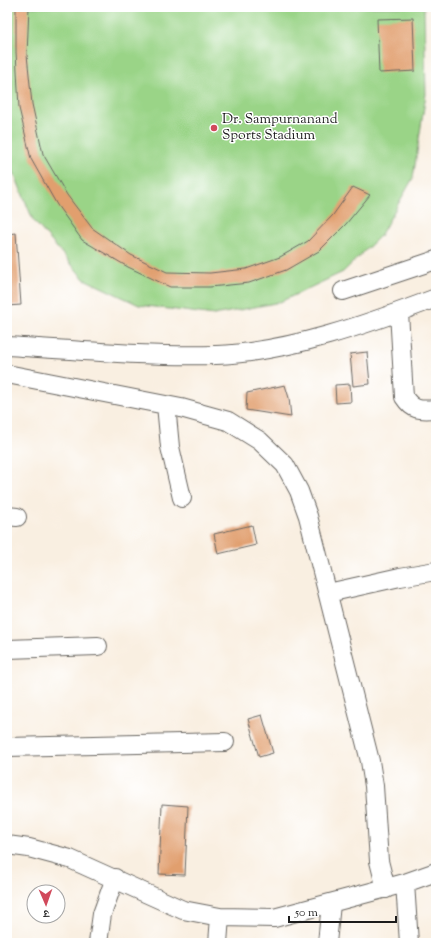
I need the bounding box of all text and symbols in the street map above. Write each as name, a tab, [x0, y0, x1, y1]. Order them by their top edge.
place label: Dr. Sampurnanand Sports Stadium	[222, 110, 338, 146]
marker: Dr. Sampurnanand Sports Stadium	[209, 123, 219, 133]
north arrow	[26, 884, 66, 924]
scale bar	[289, 898, 396, 924]
text: 50 m	[294, 904, 318, 922]
text: उ	[42, 905, 50, 921]

